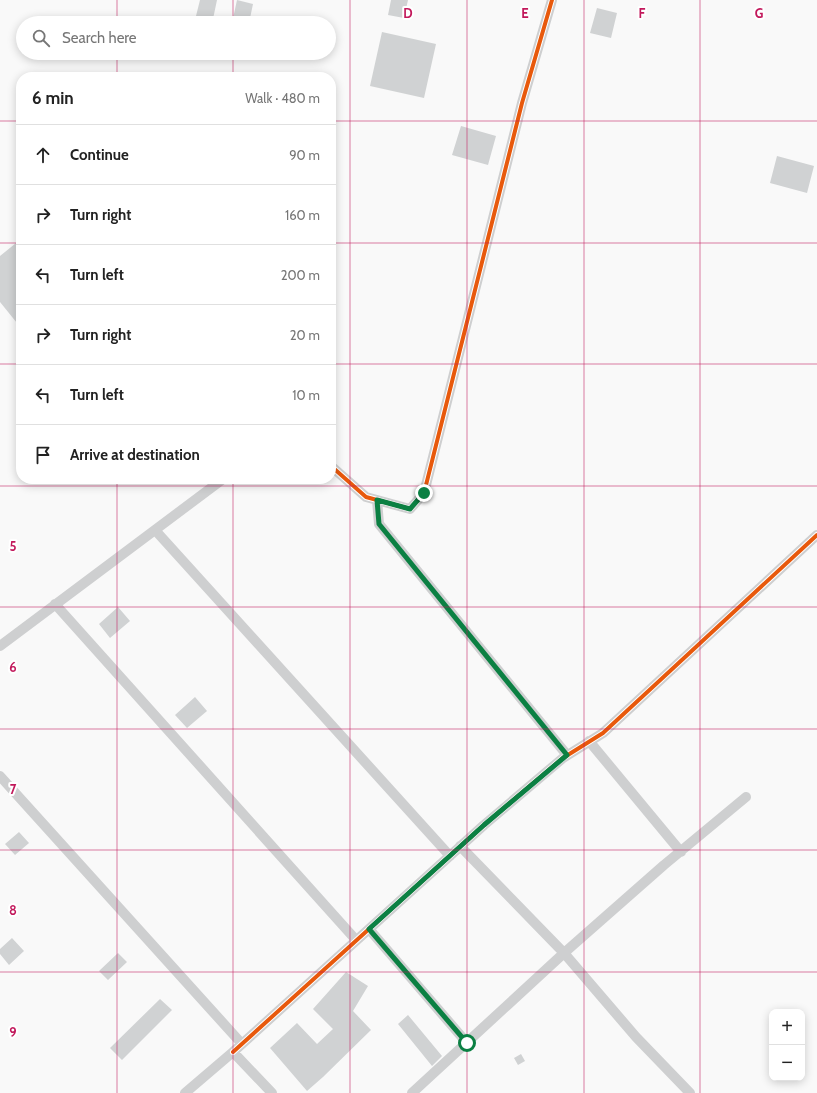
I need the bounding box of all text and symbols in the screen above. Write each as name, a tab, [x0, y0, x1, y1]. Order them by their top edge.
text: D	[403, 5, 413, 21]
text: E	[521, 5, 529, 21]
text: F	[639, 5, 646, 21]
text: G	[755, 5, 764, 21]
search box	[16, 16, 336, 60]
icon: search	[30, 27, 52, 49]
text: Search here	[62, 29, 137, 47]
text: 6 min	[32, 88, 74, 108]
text: Walk · 480 m	[245, 90, 320, 106]
icon: ahead	[32, 144, 54, 166]
text: Continue	[70, 146, 129, 164]
text: 90 m	[289, 147, 320, 163]
icon: right	[32, 204, 54, 226]
text: Turn right	[70, 206, 131, 224]
text: 160 m	[285, 207, 320, 223]
icon: left	[32, 264, 54, 286]
text: Turn left	[70, 266, 124, 284]
text: 200 m	[281, 267, 320, 283]
icon: right	[32, 324, 54, 346]
text: Turn right	[70, 326, 131, 344]
text: 20 m	[290, 327, 320, 343]
icon: left	[32, 384, 54, 406]
text: Turn left	[70, 386, 124, 404]
text: 10 m	[292, 387, 320, 403]
icon: arrive	[32, 444, 54, 466]
text: Arrive at destination	[70, 446, 200, 464]
route end	[415, 484, 433, 502]
text: 5	[10, 538, 17, 554]
text: 6	[9, 659, 17, 675]
text: 7	[10, 781, 17, 797]
text: 8	[9, 902, 17, 918]
map controls	[769, 1009, 805, 1081]
button: +	[769, 1009, 805, 1045]
text: 9	[9, 1024, 17, 1040]
route start	[458, 1034, 476, 1052]
button: −	[769, 1045, 805, 1081]

